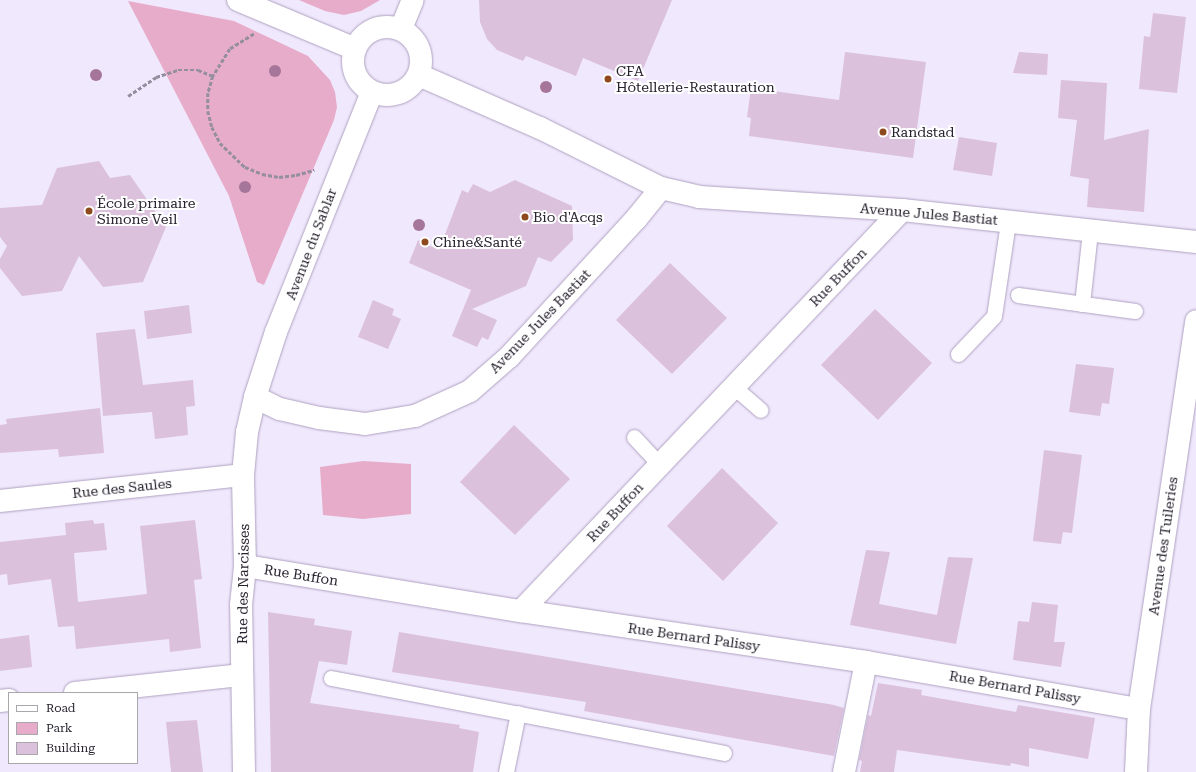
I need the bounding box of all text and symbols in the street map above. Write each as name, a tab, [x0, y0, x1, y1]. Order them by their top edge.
place label: CFA Hôtellerie-Restauration	[616, 63, 775, 96]
marker: CFA Hôtellerie-Restauration	[603, 74, 613, 84]
place label: Randstad	[891, 124, 954, 140]
marker: Randstad	[878, 127, 888, 137]
street label: Avenue du Sablar	[282, 186, 340, 302]
place label: École primaire Simone Veil	[97, 195, 196, 228]
street label: Avenue Jules Bastiat	[859, 200, 999, 228]
marker: École primaire Simone Veil	[84, 206, 94, 216]
place label: Bio d'Acqs	[533, 209, 603, 225]
marker: Bio d'Acqs	[520, 212, 530, 222]
place label: Chine&Santé	[433, 234, 522, 250]
marker: Chine&Santé	[420, 237, 430, 247]
street label: Rue Buffon	[806, 244, 870, 310]
street label: Avenue Jules Bastiat	[486, 265, 594, 377]
street label: Rue des Saules	[71, 474, 173, 502]
street label: Avenue des Tuileries	[1145, 476, 1181, 616]
street label: Rue Buffon	[583, 479, 647, 545]
street label: Rue des Narcisses	[234, 524, 252, 644]
street label: Rue Buffon	[263, 561, 339, 589]
street label: Rue Bernard Palissy	[627, 619, 761, 655]
street label: Rue Bernard Palissy	[948, 667, 1082, 707]
legend	[8, 692, 138, 764]
text: Road	[46, 701, 75, 715]
text: Park	[46, 721, 72, 735]
text: Building	[46, 741, 95, 755]

